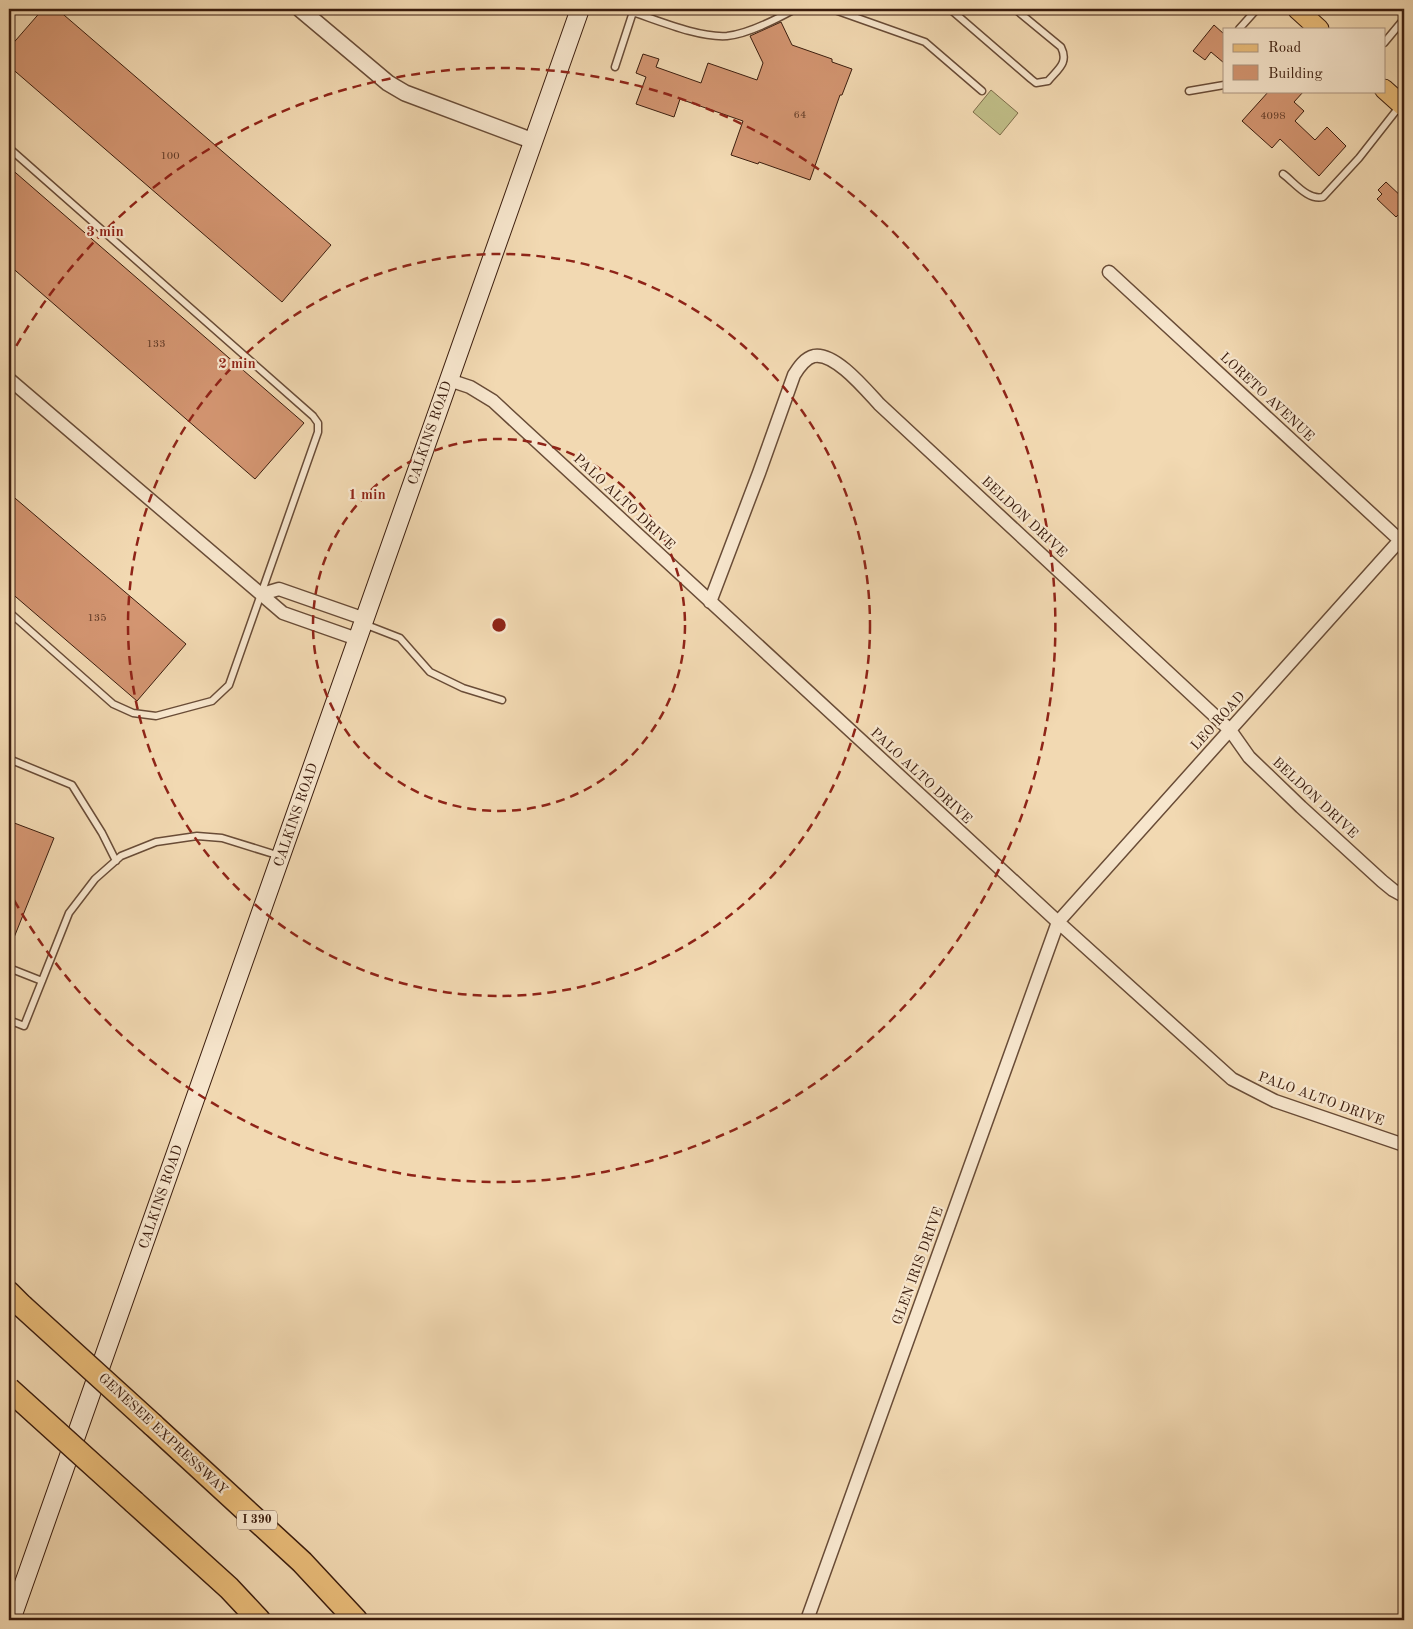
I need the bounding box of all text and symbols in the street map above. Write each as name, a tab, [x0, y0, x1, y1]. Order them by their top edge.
legend	[1223, 28, 1386, 92]
text: Road	[1268, 41, 1302, 56]
text: Building	[1268, 67, 1323, 82]
house number: 64	[794, 110, 806, 121]
house number: 4098	[1260, 111, 1286, 122]
house number: 100	[160, 151, 180, 162]
text: 3 min	[86, 225, 124, 240]
house number: 133	[146, 339, 166, 350]
street label: LORETO AVENUE	[1217, 350, 1317, 444]
text: 2 min	[218, 357, 256, 372]
street label: CALKINS ROAD	[406, 379, 454, 487]
street label: PALO ALTO DRIVE	[571, 452, 677, 552]
street label: BELDON DRIVE	[979, 474, 1069, 560]
text: 1 min	[348, 488, 386, 503]
house number: 135	[87, 613, 107, 624]
centre of rings	[490, 616, 508, 634]
street label: LEO ROAD	[1188, 689, 1248, 753]
street label: PALO ALTO DRIVE	[868, 726, 974, 826]
street label: BELDON DRIVE	[1270, 755, 1360, 841]
street label: CALKINS ROAD	[272, 761, 320, 869]
street label: PALO ALTO DRIVE	[1256, 1070, 1386, 1128]
street label: CALKINS ROAD	[137, 1143, 185, 1251]
street label: GLEN IRIS DRIVE	[890, 1205, 946, 1327]
street label: GENESEE EXPRESSWAY	[96, 1371, 230, 1497]
road number: I 390	[237, 1510, 277, 1530]

